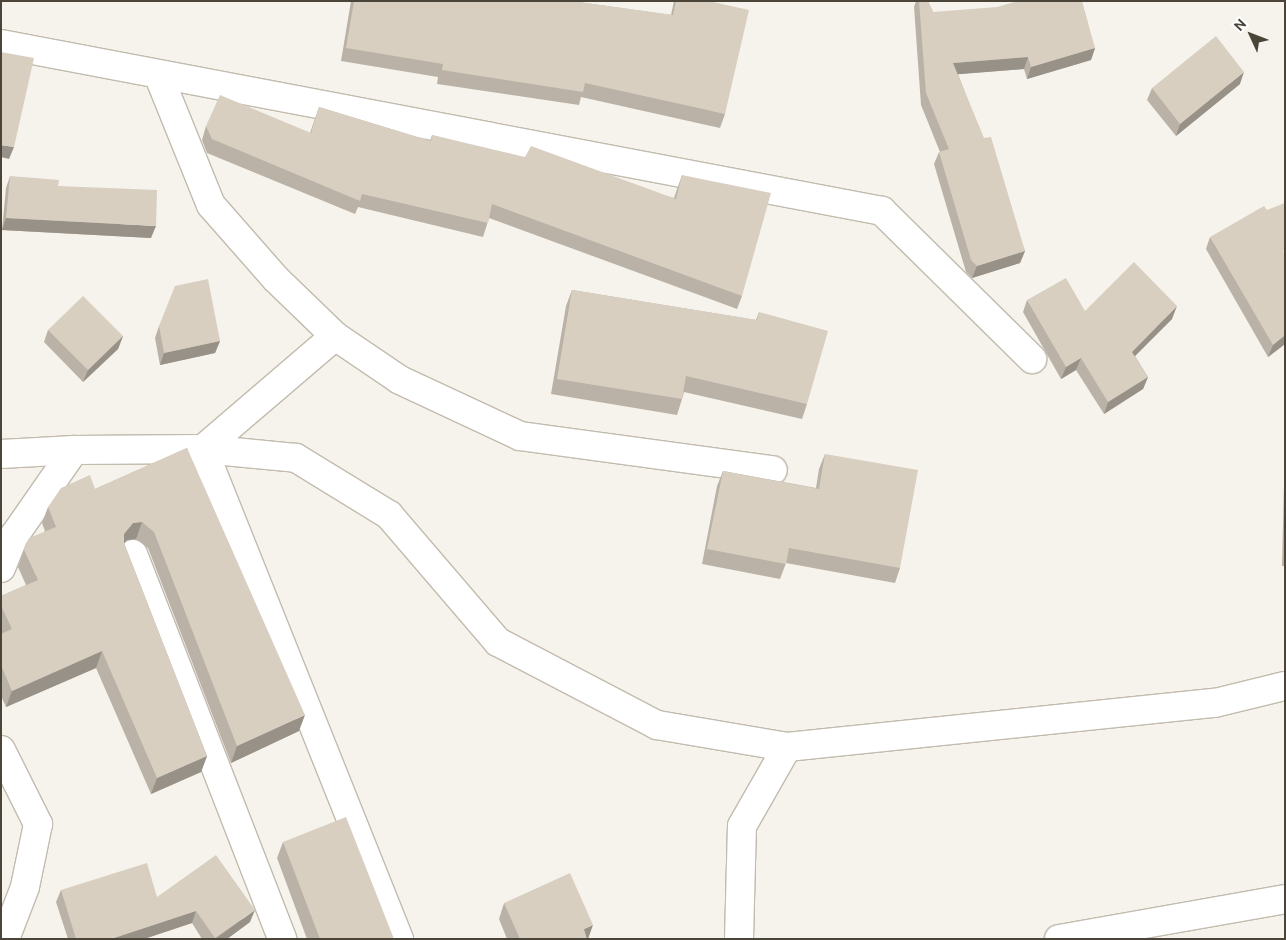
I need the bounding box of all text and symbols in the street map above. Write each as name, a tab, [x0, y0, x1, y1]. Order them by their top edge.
north arrow	[1226, 10, 1276, 60]
text: N	[1231, 15, 1249, 34]

